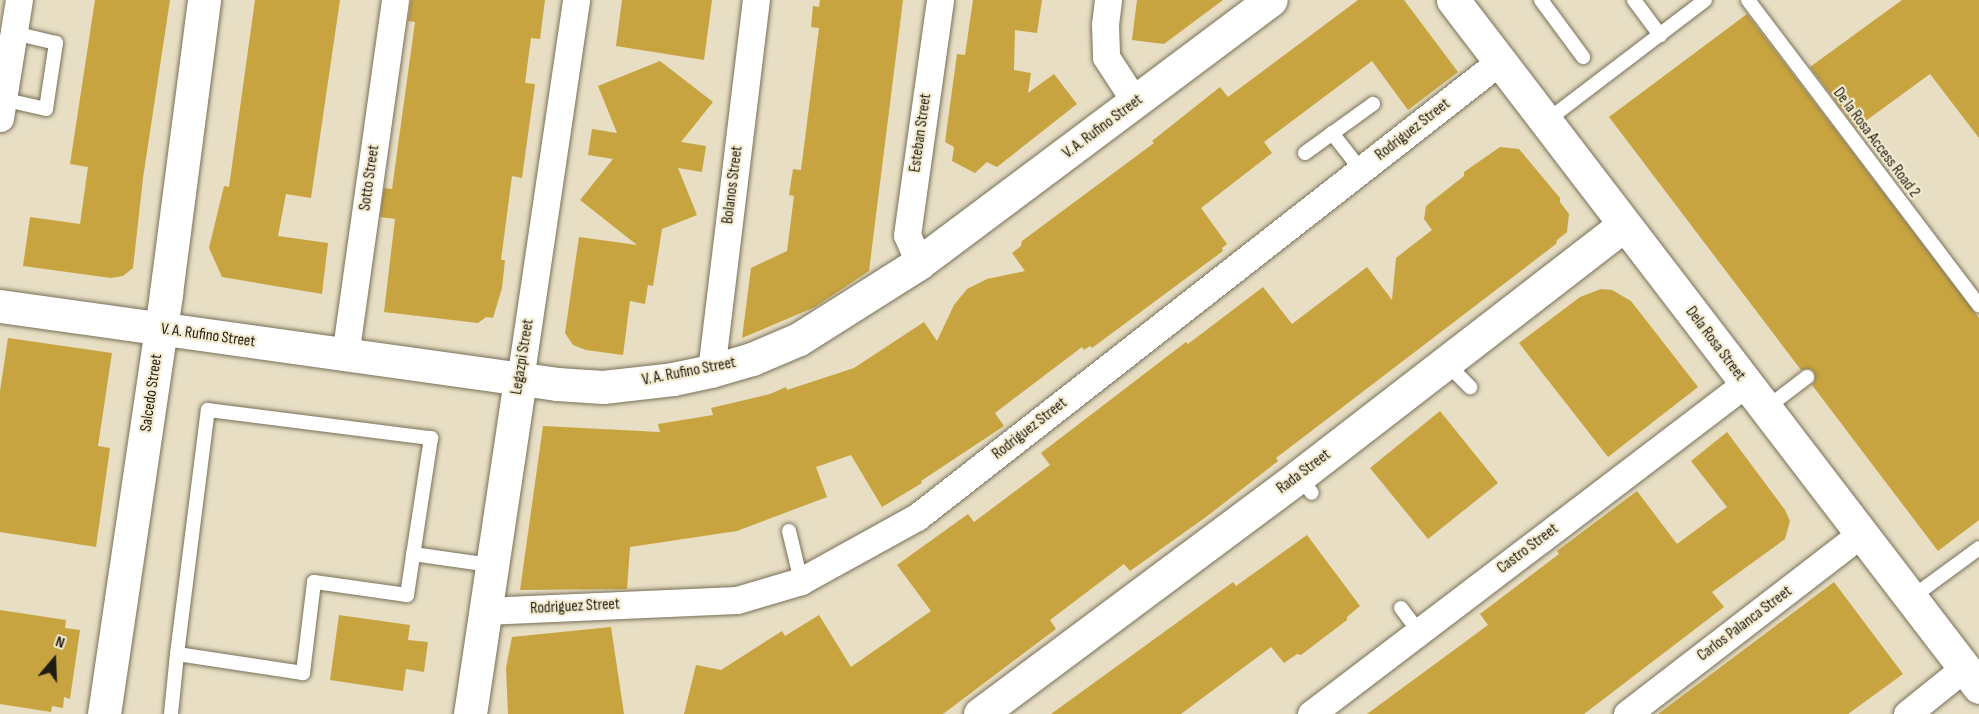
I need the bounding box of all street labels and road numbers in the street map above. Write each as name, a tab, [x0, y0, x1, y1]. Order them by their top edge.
street label: De la Rosa Access Road 2	[1828, 84, 1924, 202]
street label: V. A. Rufino Street	[1059, 91, 1147, 163]
street label: Esteban Street	[906, 92, 936, 174]
street label: Rodriguez Street	[1372, 95, 1454, 165]
street label: Sotto Street	[356, 144, 384, 212]
street label: Bolanos Street	[719, 145, 747, 225]
street label: Dela Rosa Street	[1681, 303, 1749, 385]
street label: Legazpi Street	[508, 318, 538, 396]
street label: V. A. Rufino Street	[160, 320, 256, 352]
street label: Salcedo Street	[137, 353, 167, 433]
street label: V. A. Rufino Street	[641, 354, 737, 390]
street label: Rodriguez Street	[989, 394, 1071, 464]
street label: Rada Street	[1273, 446, 1335, 498]
street label: Castro Street	[1494, 520, 1562, 578]
street label: Carlos Palanca Street	[1694, 582, 1796, 666]
street label: Rodriguez Street	[530, 595, 620, 619]

